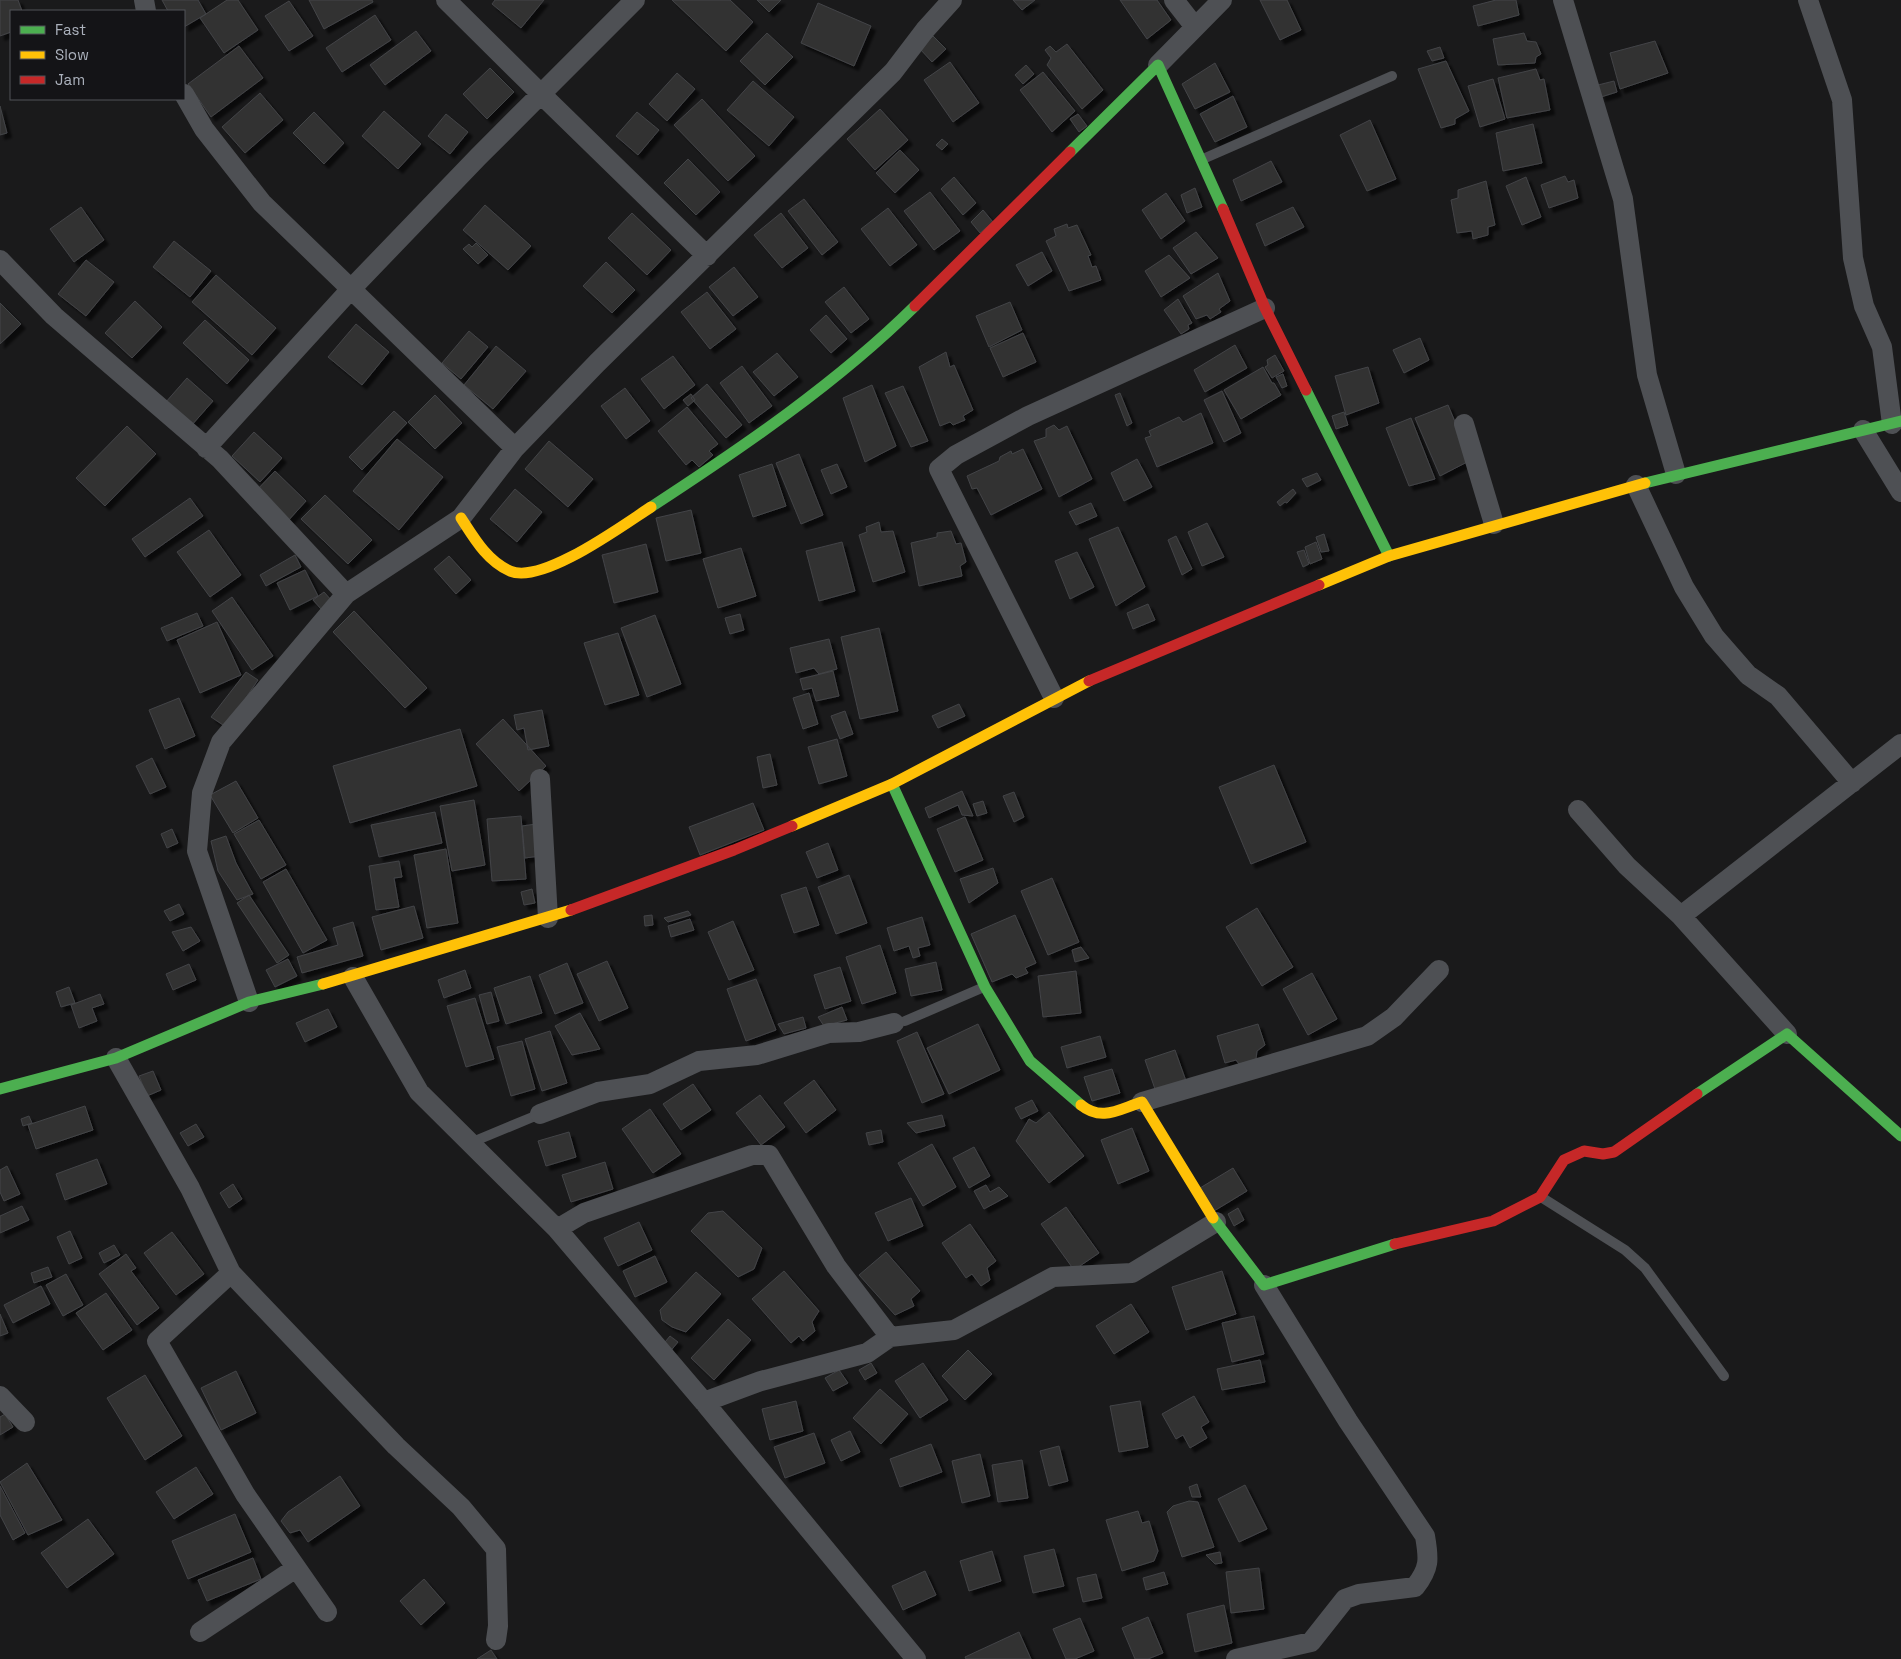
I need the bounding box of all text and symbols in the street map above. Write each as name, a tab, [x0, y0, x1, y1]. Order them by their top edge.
legend	[10, 10, 185, 100]
text: Fast	[55, 20, 86, 39]
text: Slow	[55, 45, 89, 64]
text: Jam	[55, 70, 85, 89]

